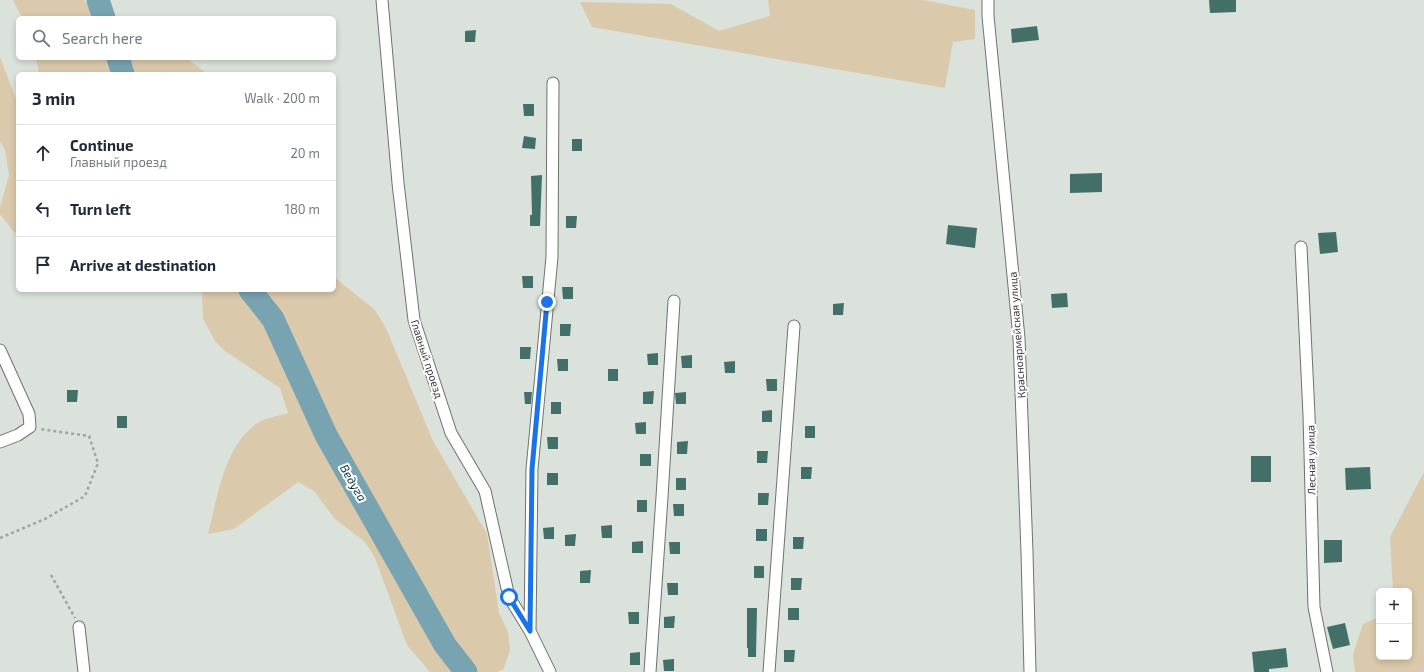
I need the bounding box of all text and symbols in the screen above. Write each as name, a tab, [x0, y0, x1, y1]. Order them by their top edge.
search box	[16, 16, 336, 60]
icon: search	[30, 27, 52, 49]
text: Search here	[62, 29, 143, 47]
text: 3 min	[32, 88, 75, 108]
text: Walk · 200 m	[244, 90, 320, 106]
text: Continue	[70, 136, 133, 154]
icon: ahead	[32, 142, 54, 164]
text: 20 m	[291, 145, 320, 161]
text: Главный проезд	[70, 154, 167, 170]
icon: left	[32, 198, 54, 220]
text: Turn left	[70, 200, 131, 218]
text: 180 m	[285, 201, 320, 217]
icon: arrive	[32, 254, 54, 276]
text: Arrive at destination	[70, 256, 216, 274]
street label: Красноармейская улица	[1006, 271, 1028, 399]
route end	[538, 293, 556, 311]
street label: Главный проезд	[409, 318, 446, 400]
street label: Лесная улица	[1303, 425, 1319, 495]
water label: Ведуга	[338, 462, 370, 503]
route start	[500, 588, 518, 606]
map controls	[1376, 588, 1412, 660]
button: +	[1376, 588, 1412, 624]
button: −	[1376, 624, 1412, 660]

